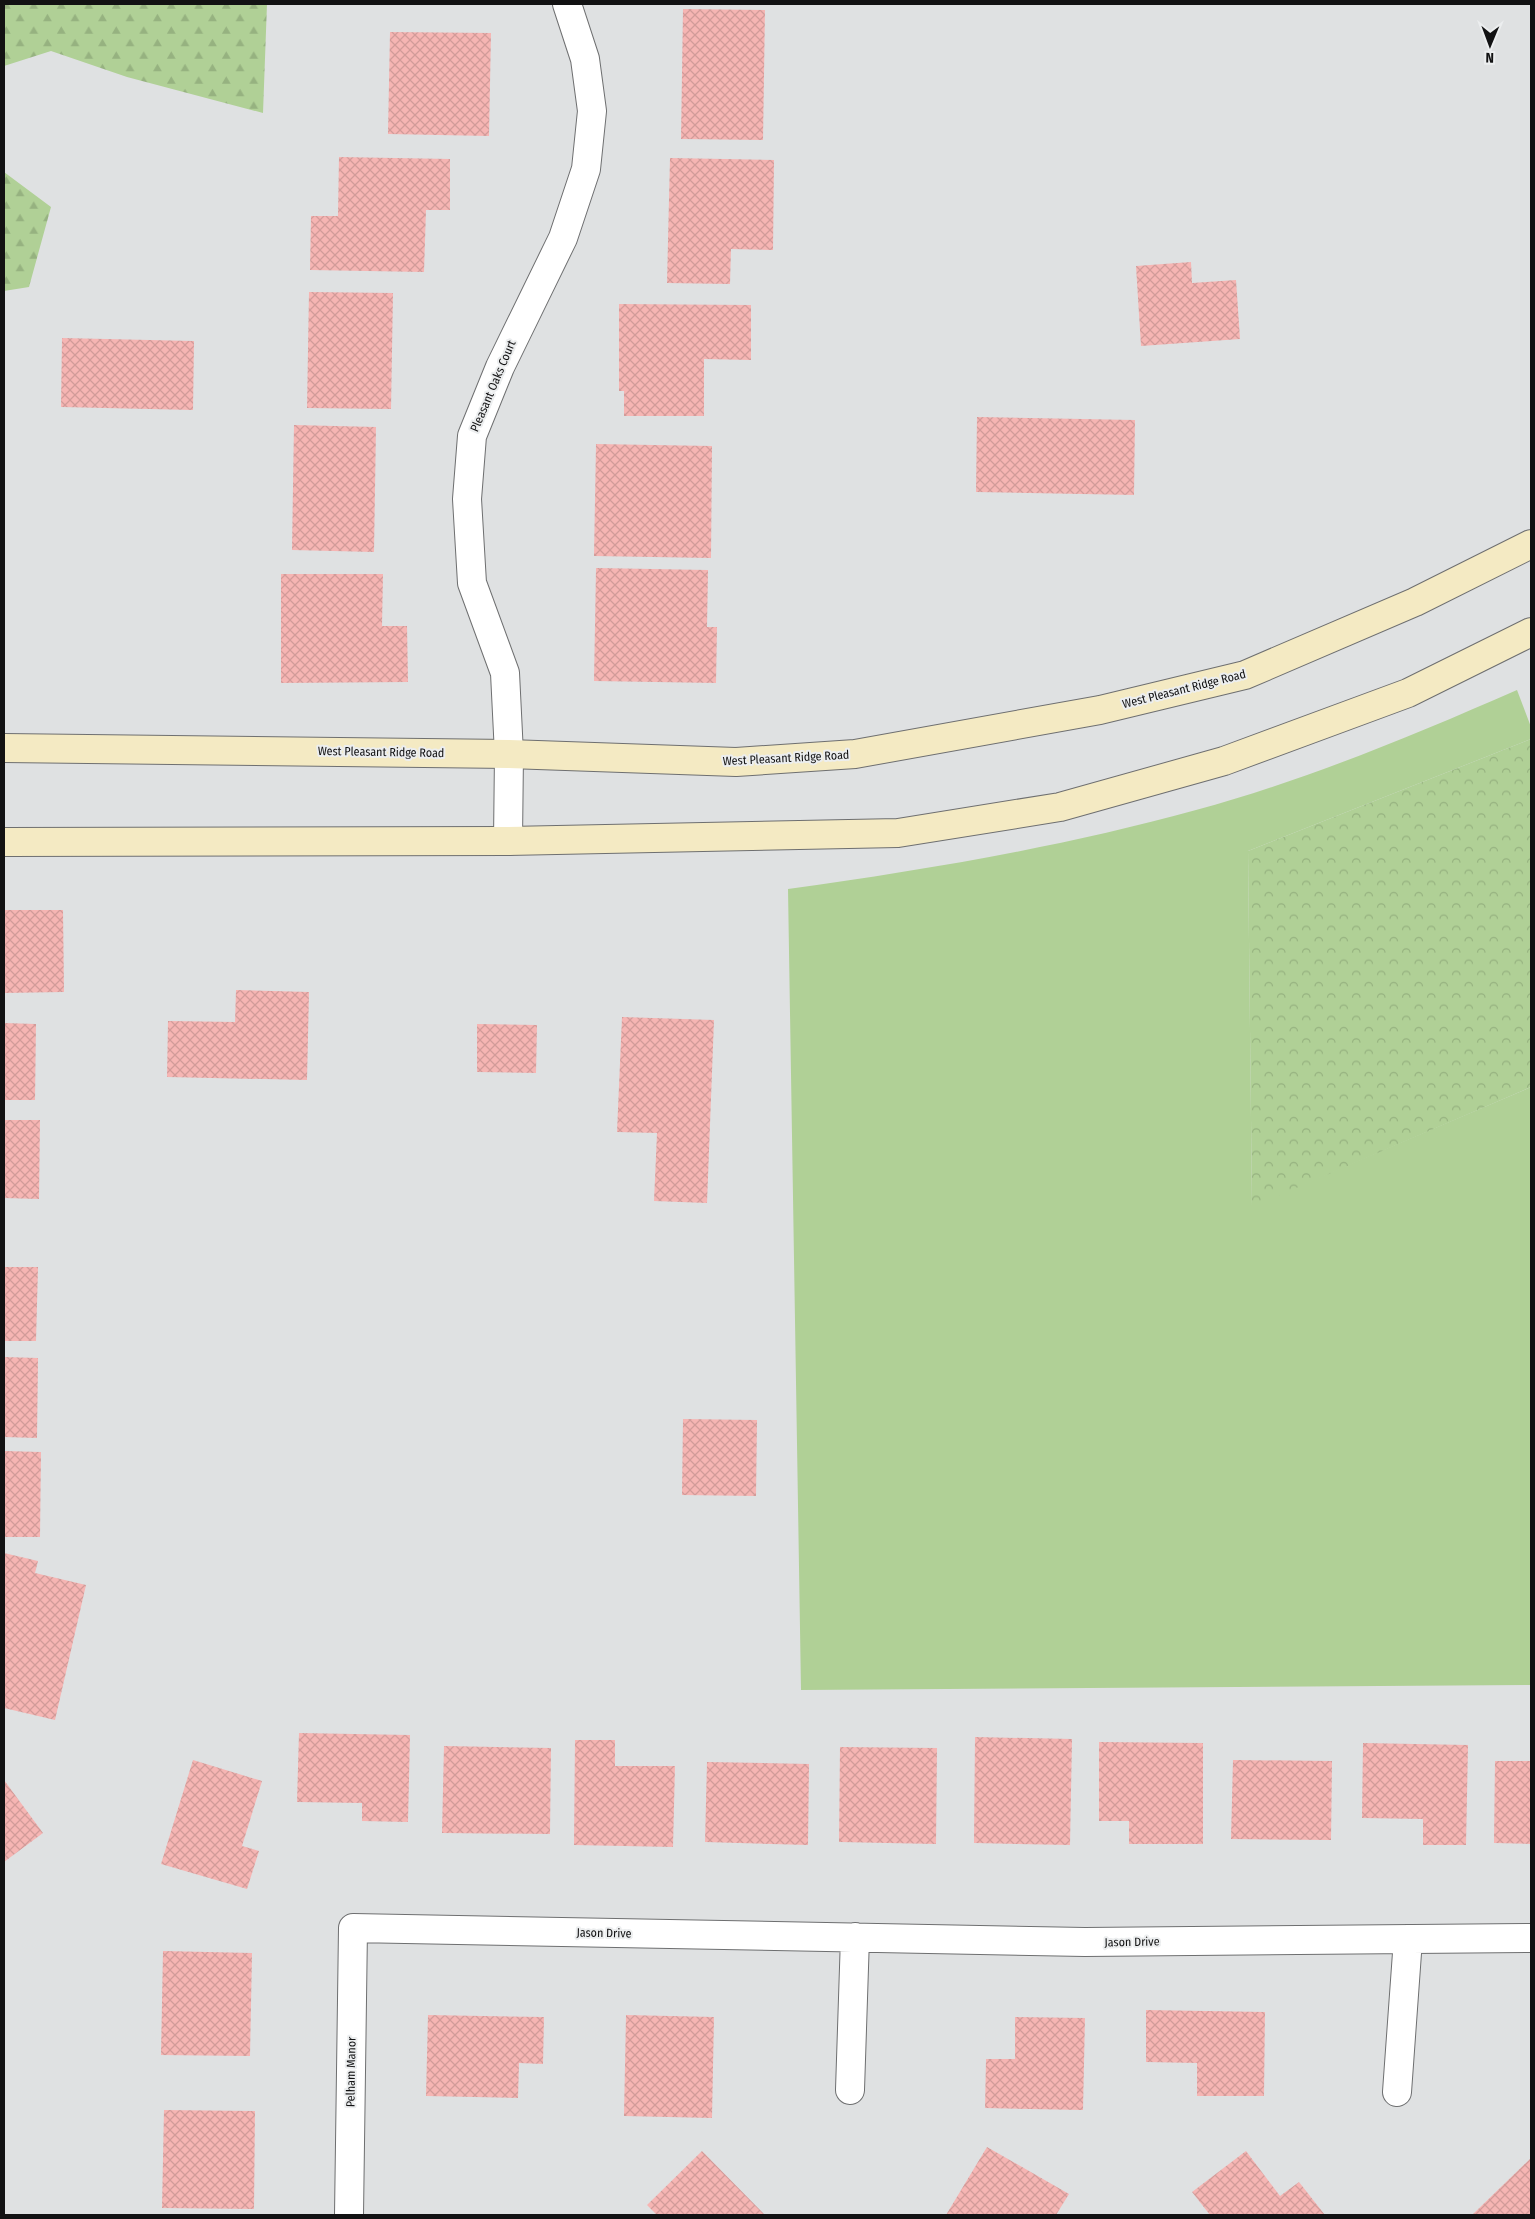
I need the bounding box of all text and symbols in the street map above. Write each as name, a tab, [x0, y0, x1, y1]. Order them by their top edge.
north arrow	[1465, 20, 1515, 70]
text: N	[1485, 49, 1494, 66]
street label: Pleasant Oaks Court	[467, 338, 519, 434]
street label: West Pleasant Ridge Road	[1121, 667, 1247, 711]
street label: West Pleasant Ridge Road	[318, 744, 444, 760]
street label: West Pleasant Ridge Road	[722, 748, 850, 768]
street label: Jason Drive	[576, 1926, 632, 1940]
street label: Jason Drive	[1104, 1935, 1160, 1949]
street label: Pelham Manor	[343, 2036, 359, 2107]

